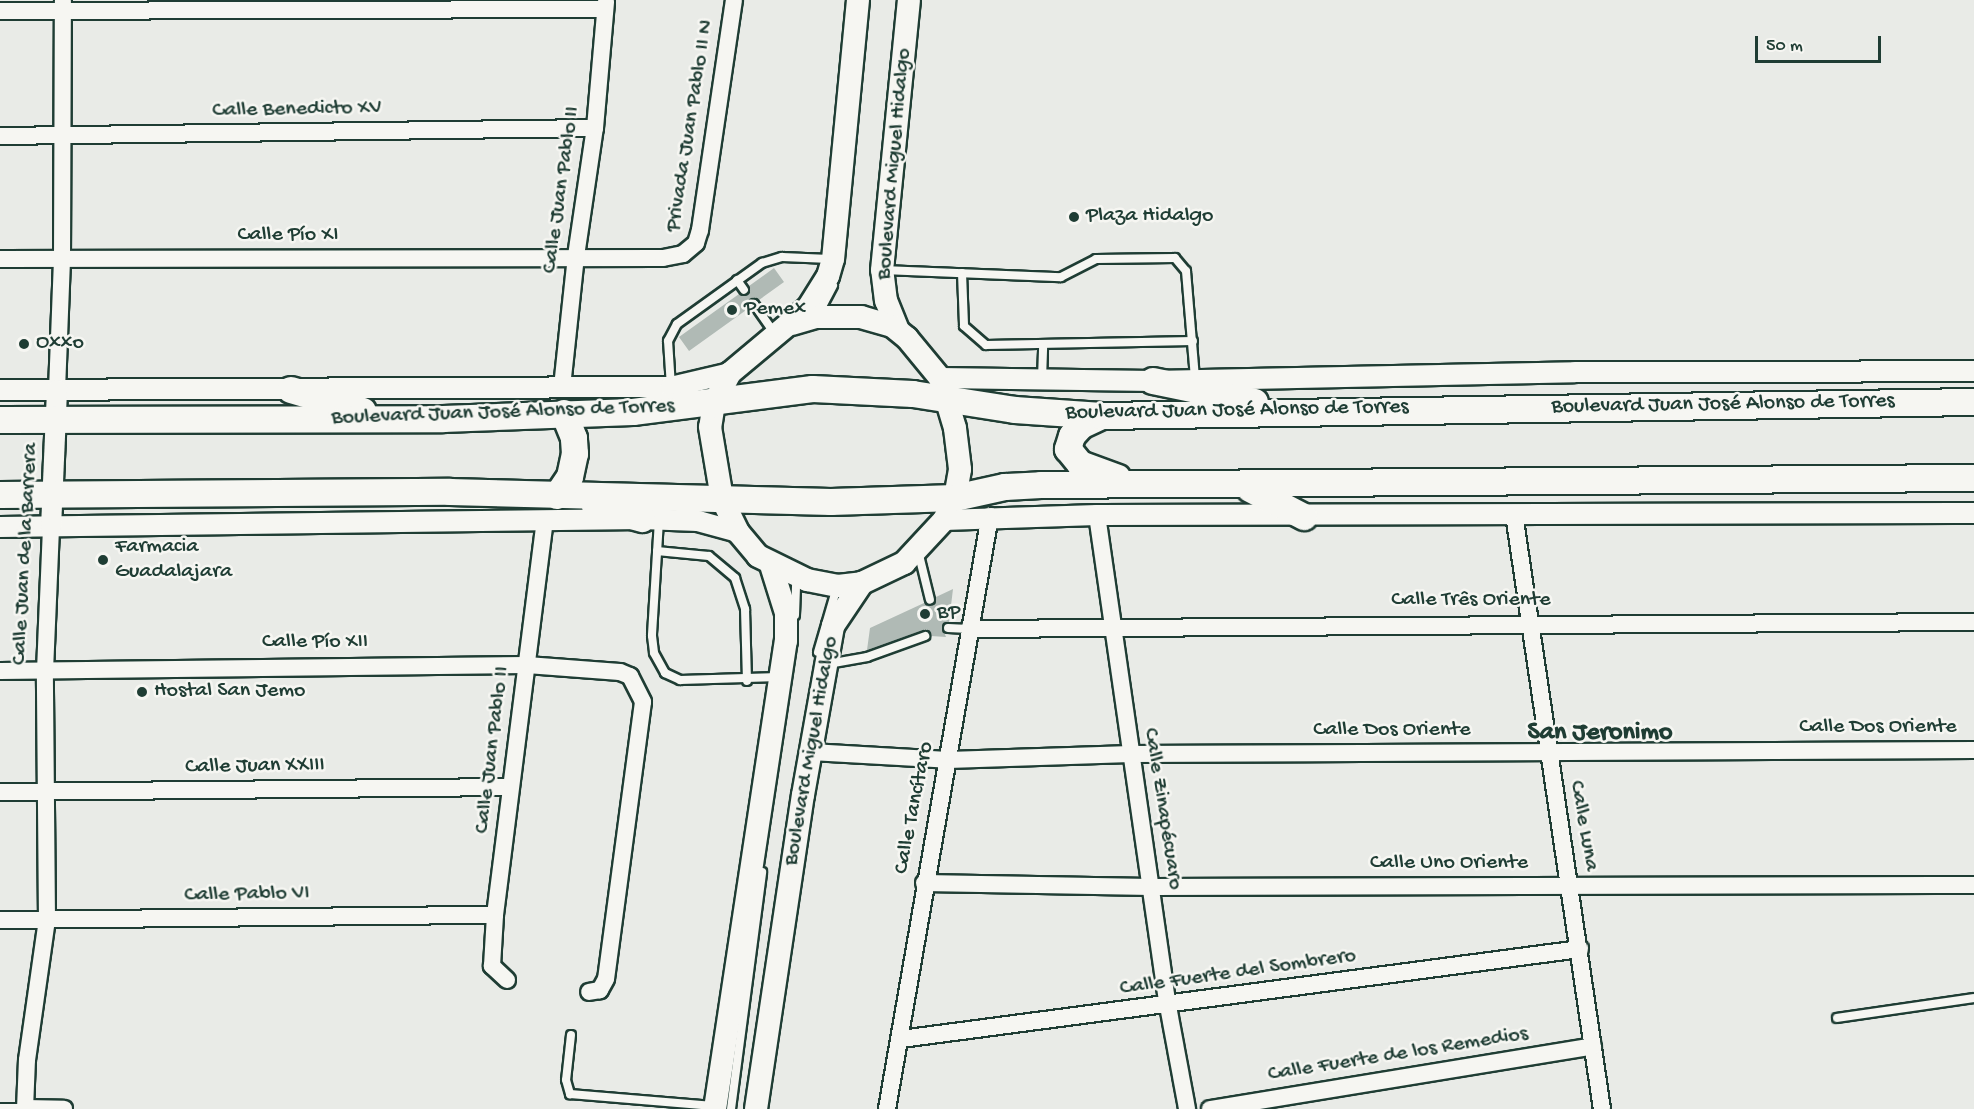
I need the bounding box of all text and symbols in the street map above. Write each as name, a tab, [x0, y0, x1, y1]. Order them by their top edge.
street label: Privada Juan Pablo II N	[661, 18, 721, 234]
scale bar	[1758, 24, 1884, 62]
text: 50 m	[1766, 36, 1803, 57]
street label: Boulevard Miguel Hidalgo	[872, 47, 918, 281]
street label: Calle Benedicto XV	[212, 95, 382, 125]
street label: Calle Juan Pablo II	[537, 105, 587, 275]
place label: Plaza Hidalgo	[1086, 204, 1214, 230]
marker: Plaza Hidalgo	[1067, 210, 1081, 224]
street label: Calle Pío XI	[238, 223, 338, 249]
place label: Pemex	[744, 297, 806, 323]
marker: Pemex	[725, 303, 739, 317]
place label: Oxxo	[36, 331, 84, 357]
marker: Oxxo	[17, 337, 31, 351]
street label: Boulevard Juan José Alonso de Torres	[1551, 389, 1895, 421]
street label: Boulevard Juan José Alonso de Torres	[331, 394, 675, 432]
street label: Boulevard Juan José Alonso de Torres	[1065, 395, 1409, 427]
street label: Calle Juan de la Barrera	[7, 442, 45, 666]
place label: Farmacia Guadalajara	[115, 534, 232, 586]
marker: Farmacia Guadalajara	[96, 553, 110, 567]
street label: Calle Três Oriente	[1391, 588, 1551, 614]
place label: BP	[937, 601, 960, 627]
marker: BP	[918, 607, 932, 621]
street label: Calle Pío XII	[262, 630, 368, 656]
street label: Boulevard Miguel Hidalgo	[779, 634, 845, 868]
street label: Calle Juan Pablo II	[470, 665, 516, 835]
place label: Hostal San Jemo	[154, 679, 305, 705]
marker: Hostal San Jemo	[135, 685, 149, 699]
street label: Calle Dos Oriente	[1799, 715, 1957, 741]
street label: Calle Dos Oriente	[1313, 718, 1471, 744]
district label: San Jeronimo	[1528, 718, 1672, 750]
street label: Calle Zinapécuaro	[1136, 726, 1188, 892]
street label: Calle Tancítaro	[889, 740, 941, 876]
street label: Calle Juan XXIII	[185, 753, 325, 781]
street label: Calle Luna	[1562, 779, 1604, 873]
street label: Calle Uno Oriente	[1370, 851, 1528, 877]
street label: Calle Pablo VI	[184, 881, 310, 909]
street label: Calle Fuerte del Sombrero	[1118, 943, 1358, 1003]
street label: Calle Fuerte de los Remedios	[1266, 1021, 1530, 1089]

